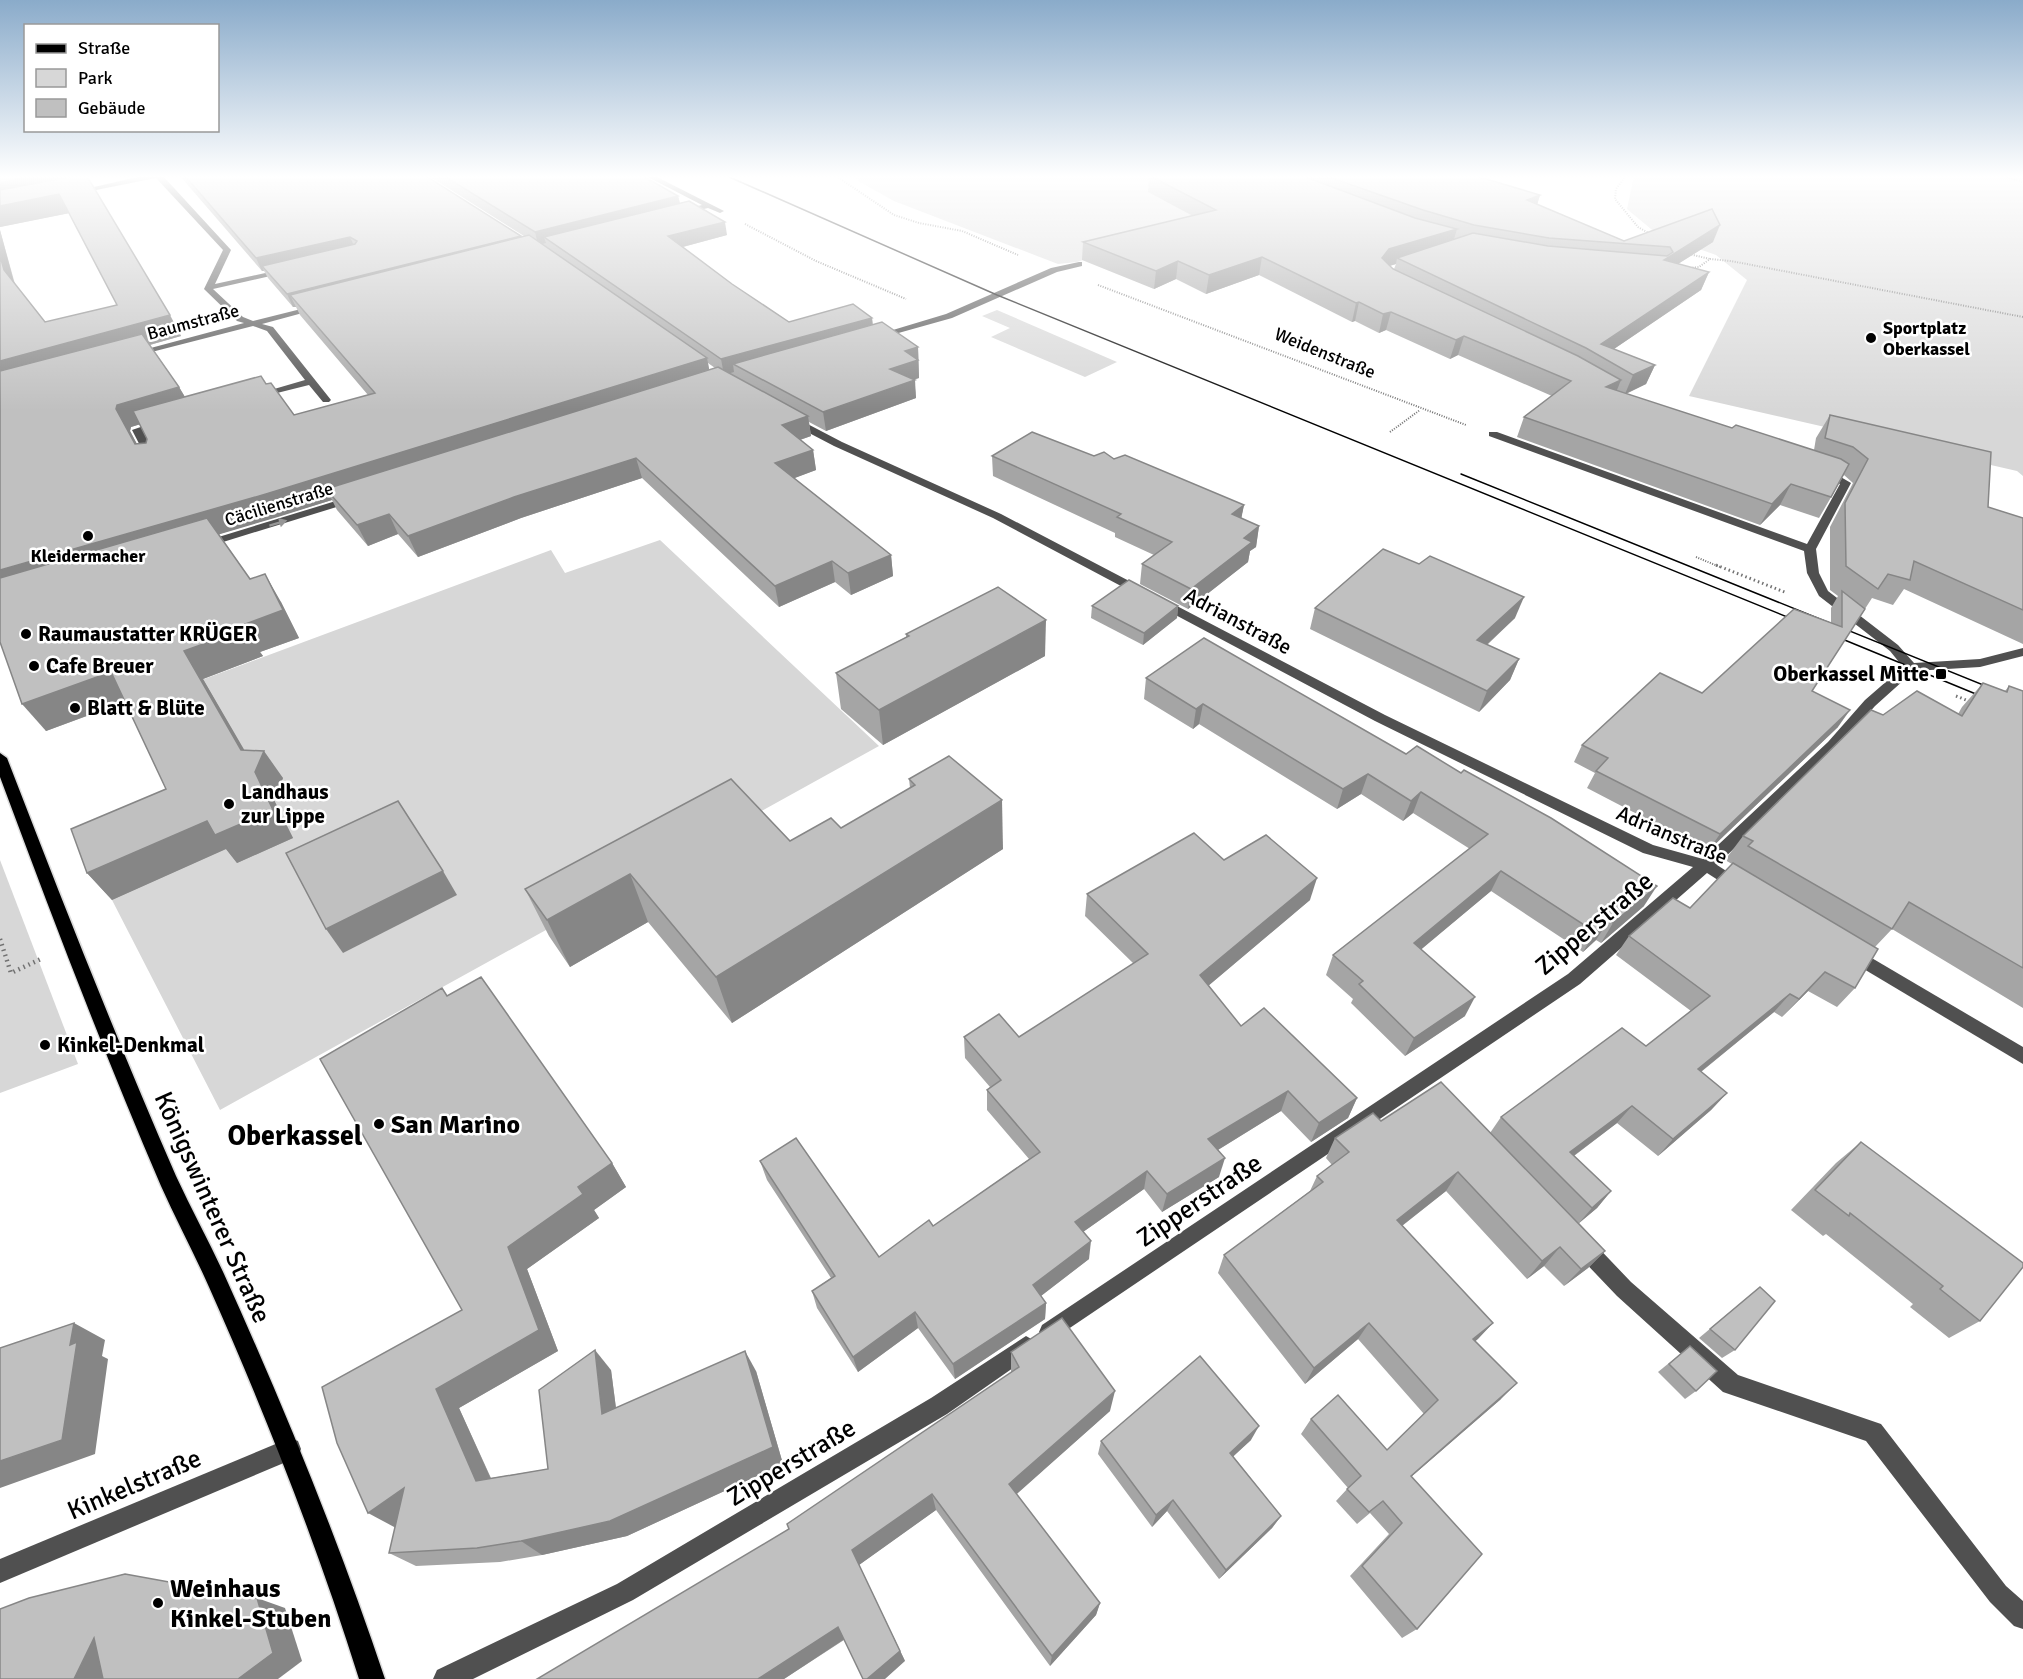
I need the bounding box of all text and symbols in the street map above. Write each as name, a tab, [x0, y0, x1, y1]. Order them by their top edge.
legend	[24, 24, 219, 132]
text: Straße	[78, 37, 130, 59]
text: Park	[78, 67, 113, 89]
text: Gebäude	[78, 97, 146, 119]
street label: Baumstraße	[145, 299, 241, 345]
place label: Sportplatz Oberkassel	[1883, 317, 1970, 360]
street label: Weidenstraße	[1271, 323, 1379, 383]
marker: Sportplatz Oberkassel	[1864, 331, 1878, 345]
street label: Cäcilienstraße	[222, 477, 336, 531]
one-way arrow	[269, 518, 287, 527]
marker: Kleidermacher	[81, 529, 95, 543]
place label: Kleidermacher	[31, 545, 146, 567]
street label: Adrianstraße	[1180, 582, 1296, 660]
place label: Raumaustatter KRÜGER	[38, 621, 258, 647]
marker: Raumaustatter KRÜGER	[19, 627, 33, 641]
place label: Cafe Breuer	[46, 653, 154, 679]
marker: Cafe Breuer	[27, 659, 41, 673]
place label: Oberkassel Mitte	[1773, 661, 1929, 687]
marker: Oberkassel Mitte	[1934, 667, 1948, 681]
place label: Blatt & Blüte	[87, 695, 205, 721]
marker: Blatt & Blüte	[68, 701, 82, 715]
place label: Landhaus zur Lippe	[241, 779, 329, 829]
marker: Landhaus zur Lippe	[222, 797, 236, 811]
street label: Adrianstraße	[1613, 800, 1731, 870]
street label: Zipperstraße	[1529, 865, 1660, 982]
place label: Kinkel-Denkmal	[57, 1032, 205, 1058]
marker: Kinkel-Denkmal	[38, 1038, 52, 1052]
street label: Königswinterer Straße	[147, 1087, 278, 1328]
place label: San Marino	[391, 1109, 520, 1141]
marker: San Marino	[372, 1117, 386, 1131]
district label: Oberkassel	[227, 1119, 363, 1153]
street label: Zipperstraße	[1131, 1147, 1268, 1254]
street label: Zipperstraße	[721, 1412, 862, 1514]
street label: Kinkelstraße	[63, 1442, 206, 1527]
place label: Weinhaus Kinkel-Stuben	[170, 1573, 331, 1635]
marker: Weinhaus Kinkel-Stuben	[151, 1596, 165, 1610]

